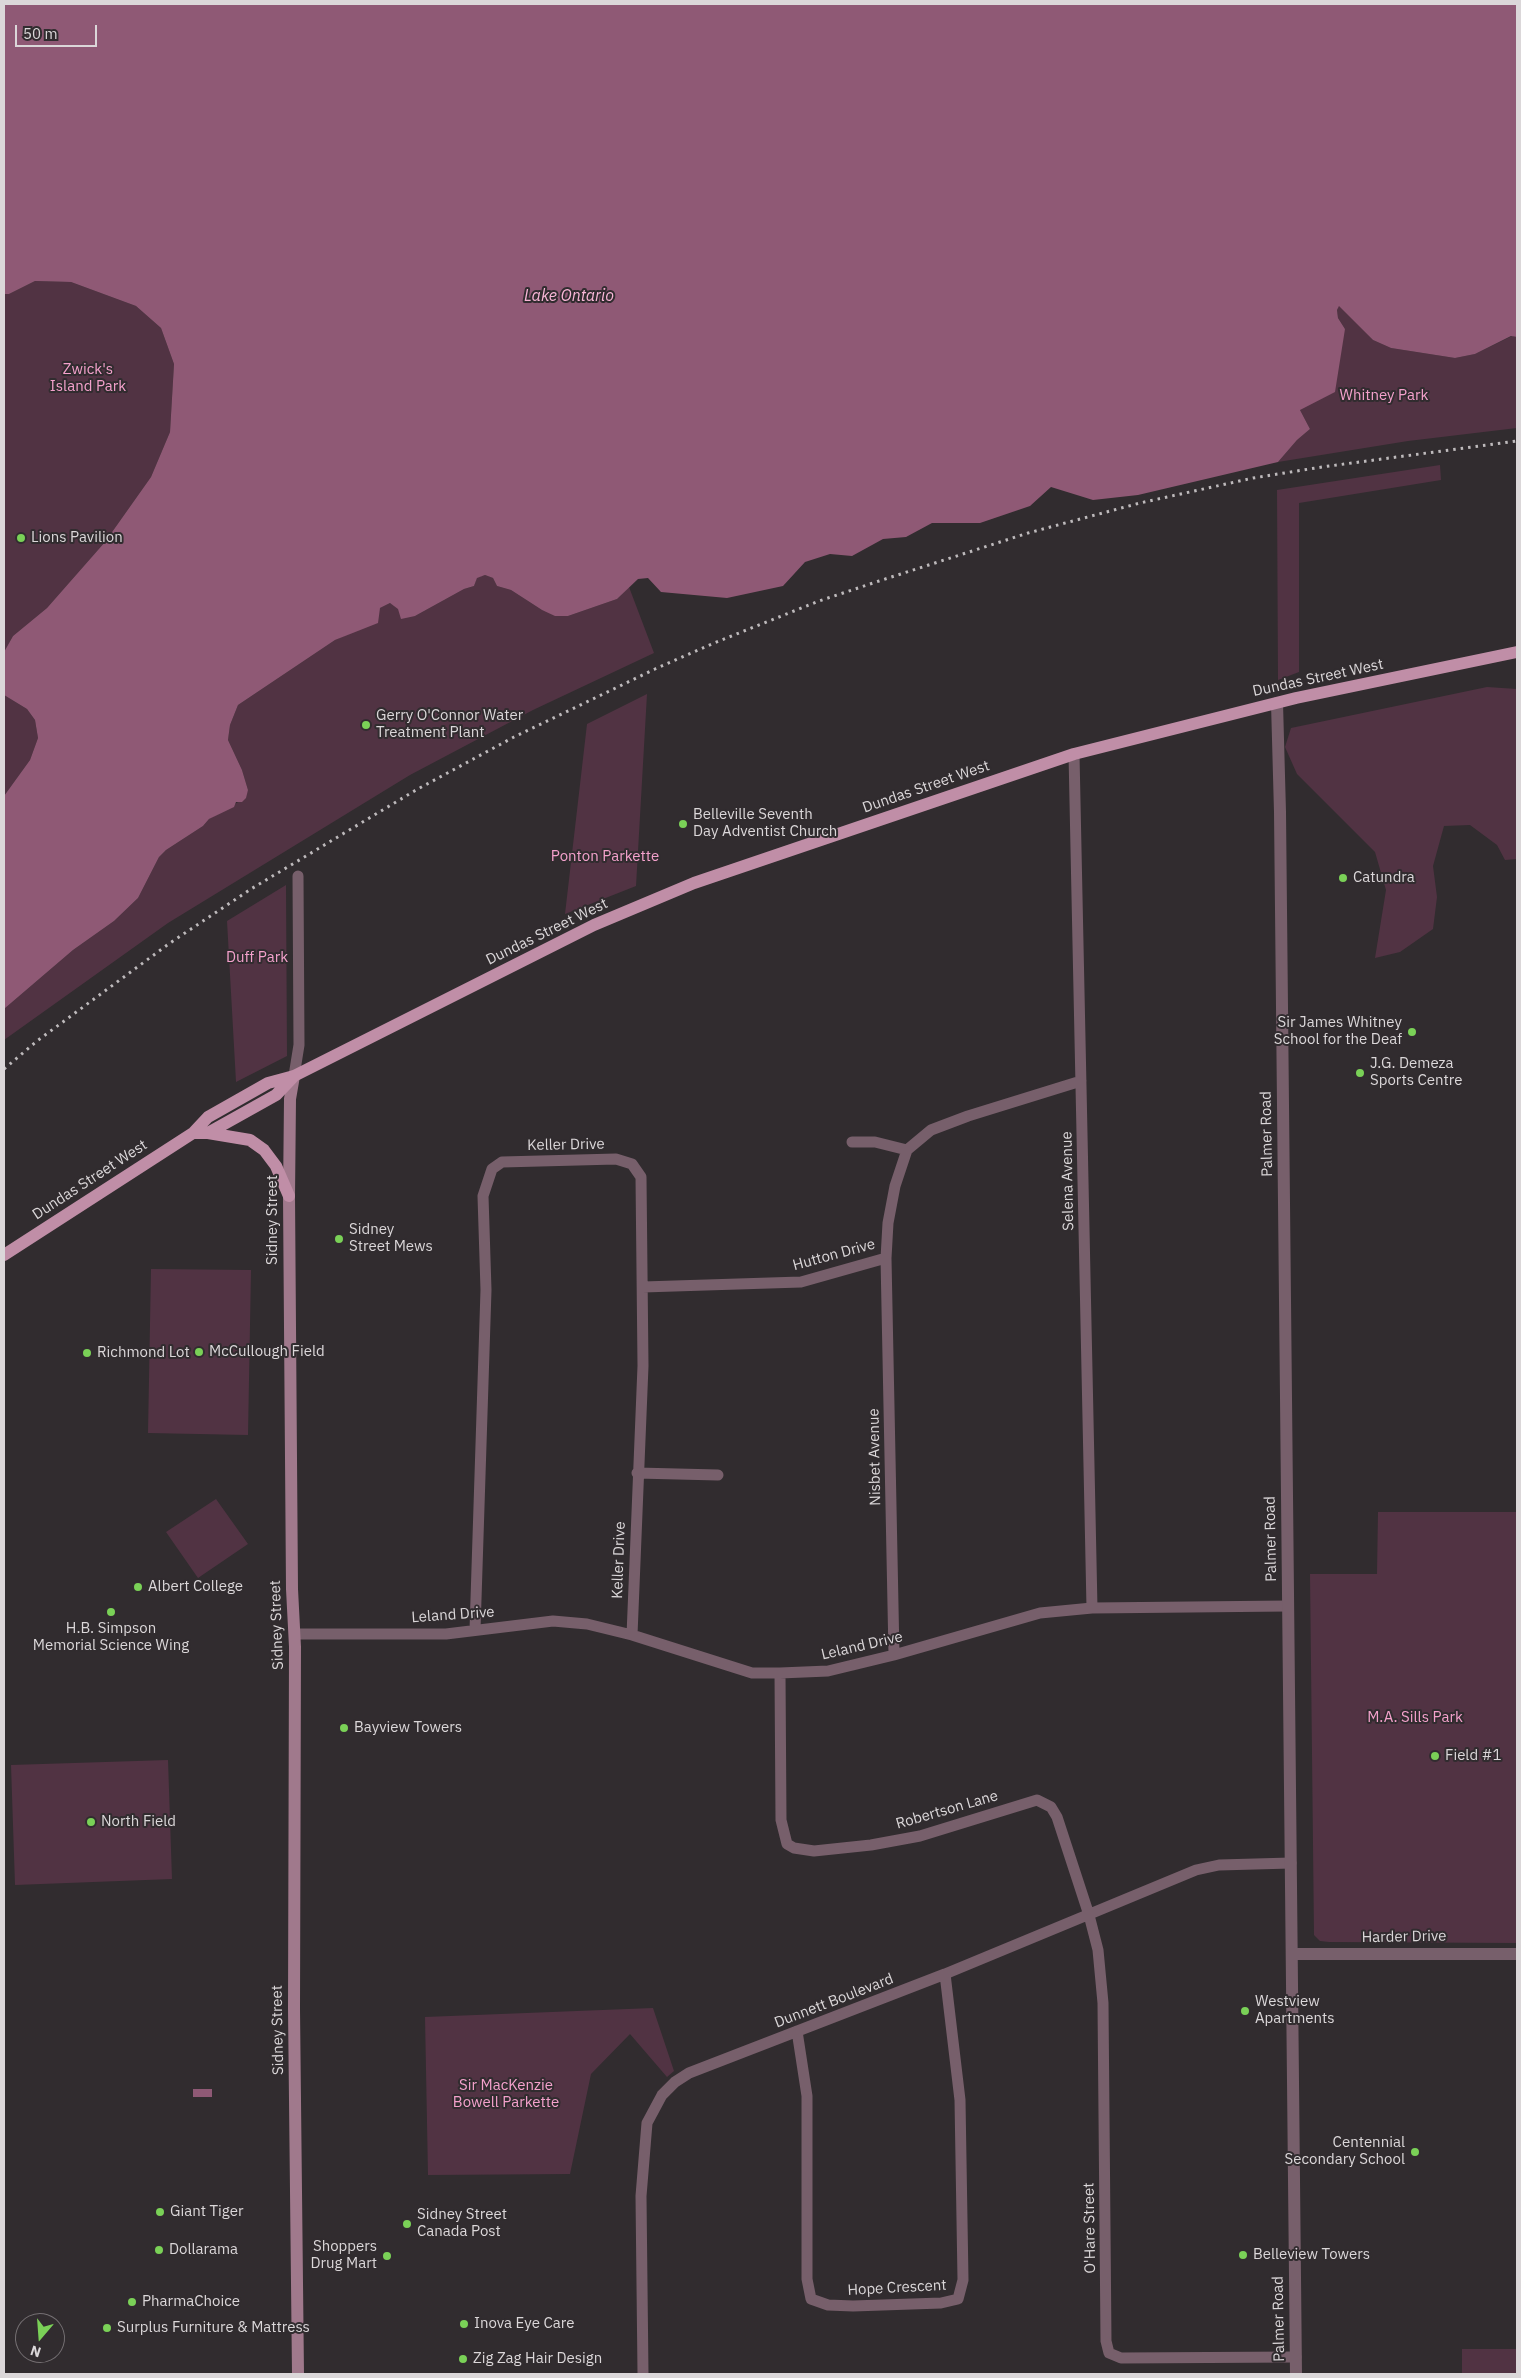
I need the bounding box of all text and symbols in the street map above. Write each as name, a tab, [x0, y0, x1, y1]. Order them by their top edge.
scale bar	[18, 15, 100, 47]
text: 50 m	[23, 24, 58, 43]
water label: Lake Ontario	[524, 286, 614, 306]
park label: Zwick's Island Park	[50, 361, 126, 396]
park label: Whitney Park	[1340, 387, 1428, 405]
place label: Lions Pavilion	[31, 529, 123, 547]
marker: Lions Pavilion	[15, 532, 27, 544]
street label: Dundas Street West	[1251, 655, 1385, 701]
place label: Gerry O'Connor Water Treatment Plant	[376, 707, 523, 742]
marker: Gerry O'Connor Water Treatment Plant	[360, 719, 372, 731]
street label: Dundas Street West	[860, 757, 992, 817]
place label: Belleville Seventh Day Adventist Church	[693, 806, 837, 841]
marker: Belleville Seventh Day Adventist Church	[677, 818, 689, 830]
park label: Ponton Parkette	[551, 848, 659, 866]
place label: Catundra	[1353, 869, 1415, 887]
marker: Catundra	[1337, 872, 1349, 884]
street label: Dundas Street West	[483, 895, 611, 969]
park label: Duff Park	[226, 949, 288, 967]
place label: Sir James Whitney School for the Deaf	[1274, 1014, 1402, 1049]
marker: Sir James Whitney School for the Deaf	[1406, 1026, 1418, 1038]
place label: J.G. Demeza Sports Centre	[1370, 1055, 1462, 1090]
marker: J.G. Demeza Sports Centre	[1354, 1067, 1366, 1079]
street label: Palmer Road	[1257, 1091, 1277, 1177]
street label: Selena Avenue	[1058, 1131, 1078, 1231]
street label: Keller Drive	[527, 1135, 605, 1155]
street label: Dundas Street West	[29, 1136, 151, 1224]
street label: Sidney Street	[264, 1175, 282, 1265]
place label: Sidney Street Mews	[349, 1221, 433, 1256]
marker: Sidney Street Mews	[333, 1233, 345, 1245]
street label: Hutton Drive	[791, 1235, 877, 1275]
place label: McCullough Field	[209, 1343, 325, 1361]
place label: Richmond Lot	[97, 1344, 190, 1362]
marker: McCullough Field	[193, 1346, 205, 1358]
marker: Richmond Lot	[81, 1347, 93, 1359]
street label: Nisbet Avenue	[865, 1408, 885, 1506]
street label: Palmer Road	[1261, 1496, 1281, 1582]
street label: Keller Drive	[609, 1521, 629, 1599]
place label: Albert College	[148, 1578, 243, 1596]
street label: Sidney Street	[266, 1580, 288, 1670]
marker: Albert College	[132, 1581, 144, 1593]
street label: Leland Drive	[411, 1603, 495, 1627]
marker: H.B. Simpson Memorial Science Wing	[105, 1606, 117, 1618]
place label: H.B. Simpson Memorial Science Wing	[33, 1620, 189, 1655]
street label: Leland Drive	[819, 1628, 905, 1664]
park label: M.A. Sills Park	[1367, 1709, 1463, 1727]
place label: Bayview Towers	[354, 1719, 462, 1737]
marker: Bayview Towers	[338, 1722, 350, 1734]
place label: Field #1	[1445, 1747, 1501, 1765]
marker: Field #1	[1429, 1750, 1441, 1762]
street label: Robertson Lane	[894, 1787, 1000, 1833]
place label: North Field	[101, 1813, 176, 1831]
marker: North Field	[85, 1816, 97, 1828]
street label: Harder Drive	[1361, 1927, 1447, 1947]
street label: Dunnett Boulevard	[772, 1970, 896, 2032]
street label: Sidney Street	[268, 1985, 288, 2075]
place label: Westview Apartments	[1255, 1993, 1335, 2028]
marker: Westview Apartments	[1239, 2005, 1251, 2017]
park label: Sir MacKenzie Bowell Parkette	[453, 2077, 559, 2112]
place label: Centennial Secondary School	[1285, 2134, 1405, 2169]
marker: Centennial Secondary School	[1409, 2146, 1421, 2158]
street label: O'Hare Street	[1080, 2182, 1100, 2274]
place label: Giant Tiger	[170, 2203, 243, 2221]
marker: Giant Tiger	[154, 2206, 166, 2218]
place label: Sidney Street Canada Post	[417, 2206, 507, 2241]
marker: Sidney Street Canada Post	[401, 2218, 413, 2230]
place label: Shoppers Drug Mart	[310, 2238, 377, 2273]
place label: Dollarama	[169, 2241, 238, 2259]
marker: Dollarama	[153, 2244, 165, 2256]
place label: Belleview Towers	[1253, 2246, 1370, 2264]
marker: Belleview Towers	[1237, 2249, 1249, 2261]
marker: Shoppers Drug Mart	[381, 2250, 393, 2262]
street label: Hope Crescent	[847, 2276, 947, 2300]
street label: Palmer Road	[1269, 2276, 1289, 2362]
place label: PharmaChoice	[142, 2293, 240, 2311]
marker: PharmaChoice	[126, 2296, 138, 2308]
north arrow	[15, 2313, 65, 2363]
place label: Inova Eye Care	[474, 2315, 575, 2333]
marker: Inova Eye Care	[458, 2318, 470, 2330]
place label: Surplus Furniture & Mattress	[117, 2319, 310, 2337]
marker: Surplus Furniture & Mattress	[101, 2322, 113, 2334]
text: N	[28, 2341, 43, 2361]
place label: Zig Zag Hair Design	[473, 2350, 602, 2368]
marker: Zig Zag Hair Design	[457, 2353, 469, 2365]

